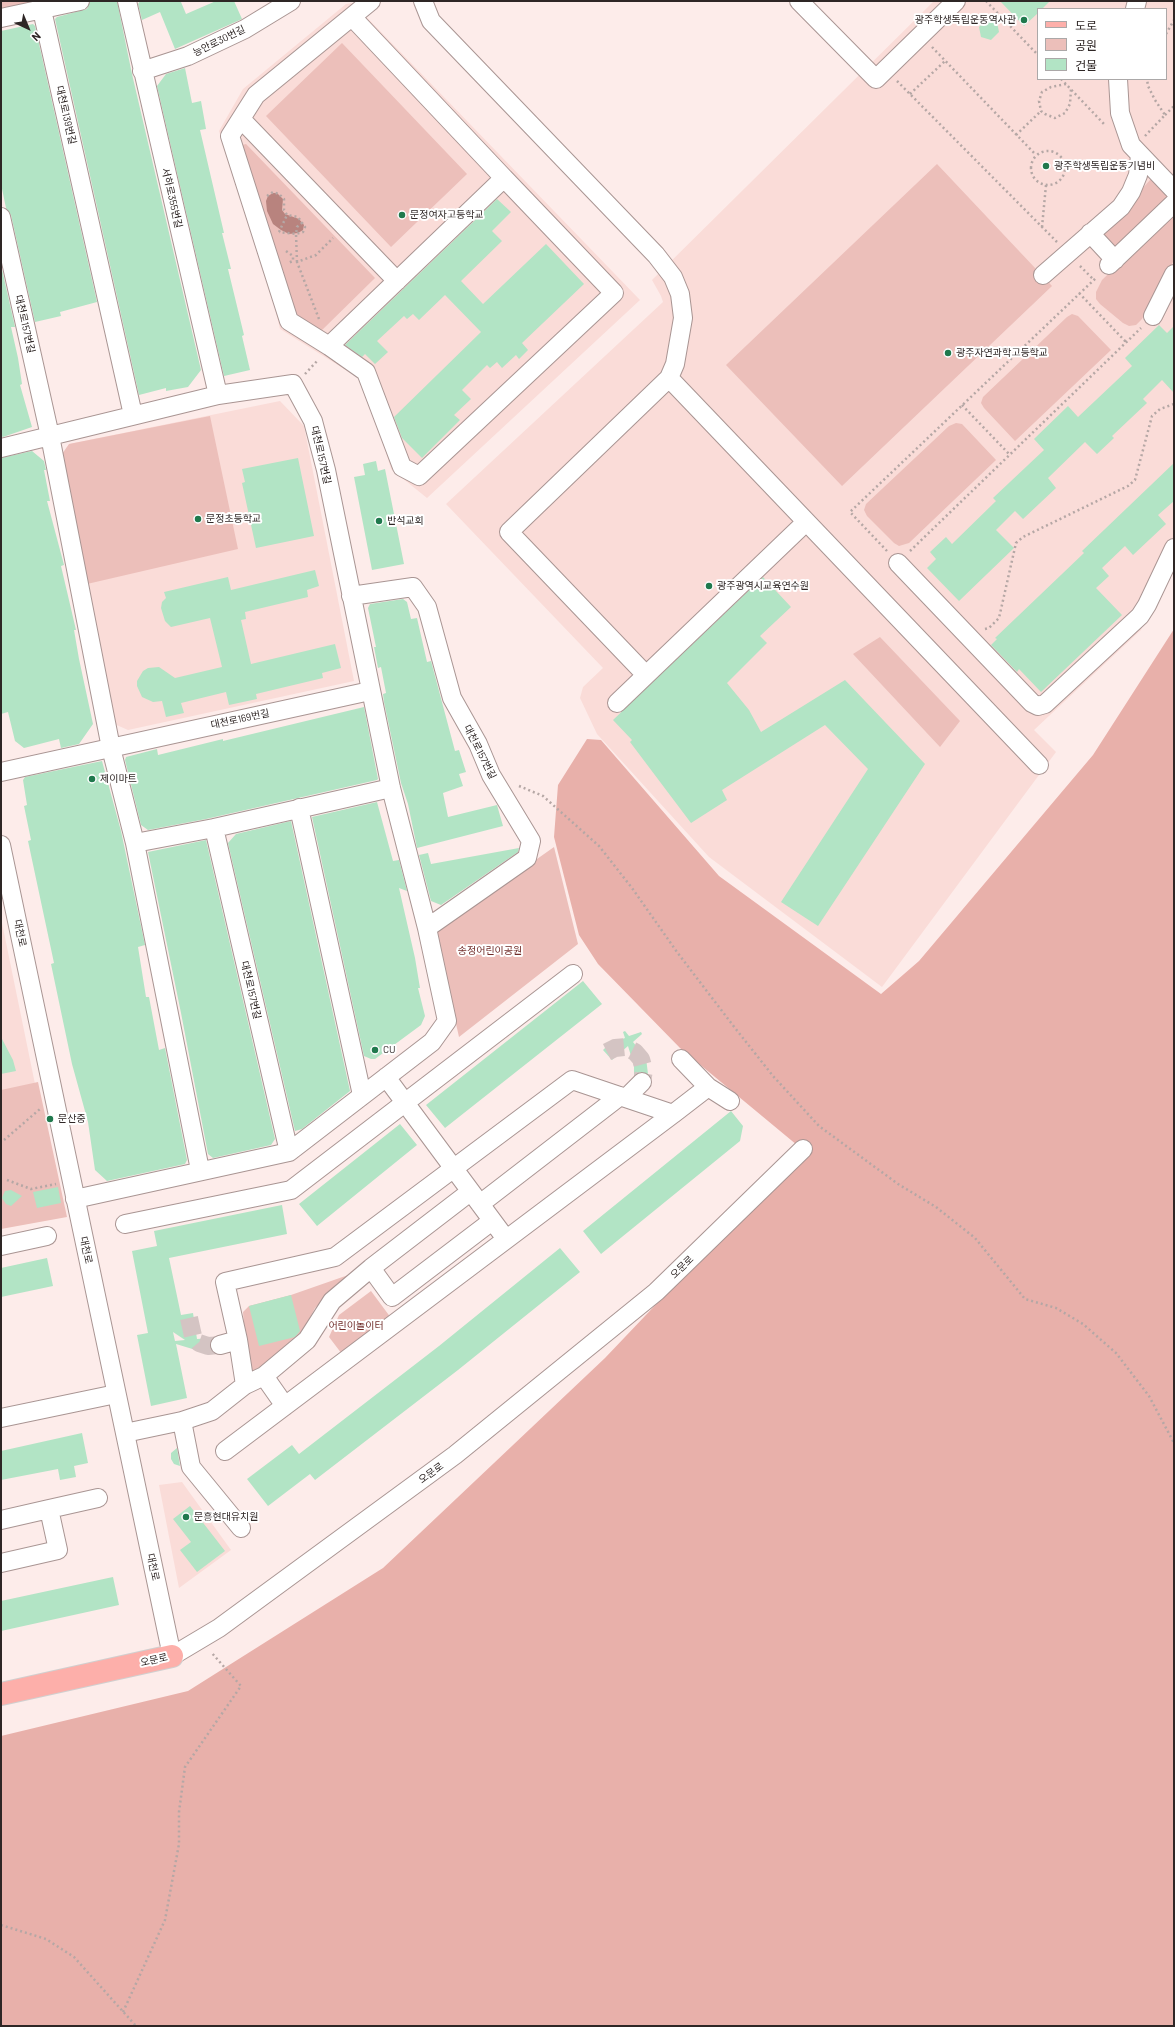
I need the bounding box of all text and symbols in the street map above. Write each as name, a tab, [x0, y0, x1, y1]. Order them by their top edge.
north arrow	[8, 8, 48, 48]
legend	[1037, 8, 1167, 80]
place label: 광주학생독립운동역사관	[915, 14, 1016, 26]
marker: 광주학생독립운동역사관	[1019, 15, 1029, 25]
text: 도로	[1075, 18, 1097, 32]
street label: 능안로30번길	[191, 23, 247, 59]
text: N	[30, 30, 44, 44]
text: 공원	[1075, 38, 1097, 52]
text: 건물	[1075, 58, 1097, 72]
street label: 대천로139번길	[53, 84, 79, 146]
place label: 광주학생독립운동기념비	[1054, 160, 1155, 172]
marker: 광주학생독립운동기념비	[1041, 161, 1051, 171]
street label: 서하로355번길	[159, 167, 185, 229]
place label: 문정여자고등학교	[410, 209, 484, 221]
marker: 문정여자고등학교	[397, 210, 407, 220]
street label: 대천로157번길	[12, 294, 38, 354]
place label: 광주자연과학고등학교	[956, 347, 1048, 359]
marker: 광주자연과학고등학교	[943, 348, 953, 358]
street label: 대천로157번길	[308, 425, 334, 485]
place label: 문정초등학교	[206, 513, 261, 525]
marker: 문정초등학교	[193, 514, 203, 524]
place label: 반석교회	[387, 515, 424, 527]
marker: 반석교회	[374, 516, 384, 526]
place label: 광주광역시교육연수원	[717, 580, 809, 592]
marker: 광주광역시교육연수원	[704, 581, 714, 591]
street label: 대천로169번길	[209, 707, 271, 731]
street label: 대천로157번길	[461, 723, 499, 781]
place label: 제이마트	[100, 773, 137, 785]
marker: 제이마트	[87, 774, 97, 784]
street label: 대천로	[11, 918, 29, 948]
park label: 송정어린이공원	[458, 945, 522, 957]
street label: 대천로157번길	[238, 960, 264, 1020]
place label: CU	[383, 1044, 396, 1056]
marker: CU	[370, 1045, 380, 1055]
place label: 문산중	[58, 1113, 86, 1125]
marker: 문산중	[45, 1114, 55, 1124]
street label: 대천로	[77, 1235, 95, 1265]
street label: 오문로	[668, 1253, 696, 1281]
park label: 어린이놀이터	[328, 1320, 384, 1332]
street label: 오문로	[416, 1460, 446, 1486]
place label: 문흥현대유치원	[194, 1511, 258, 1523]
marker: 문흥현대유치원	[181, 1512, 191, 1522]
street label: 대천로	[144, 1552, 162, 1582]
street label: 오문로	[139, 1651, 169, 1669]

